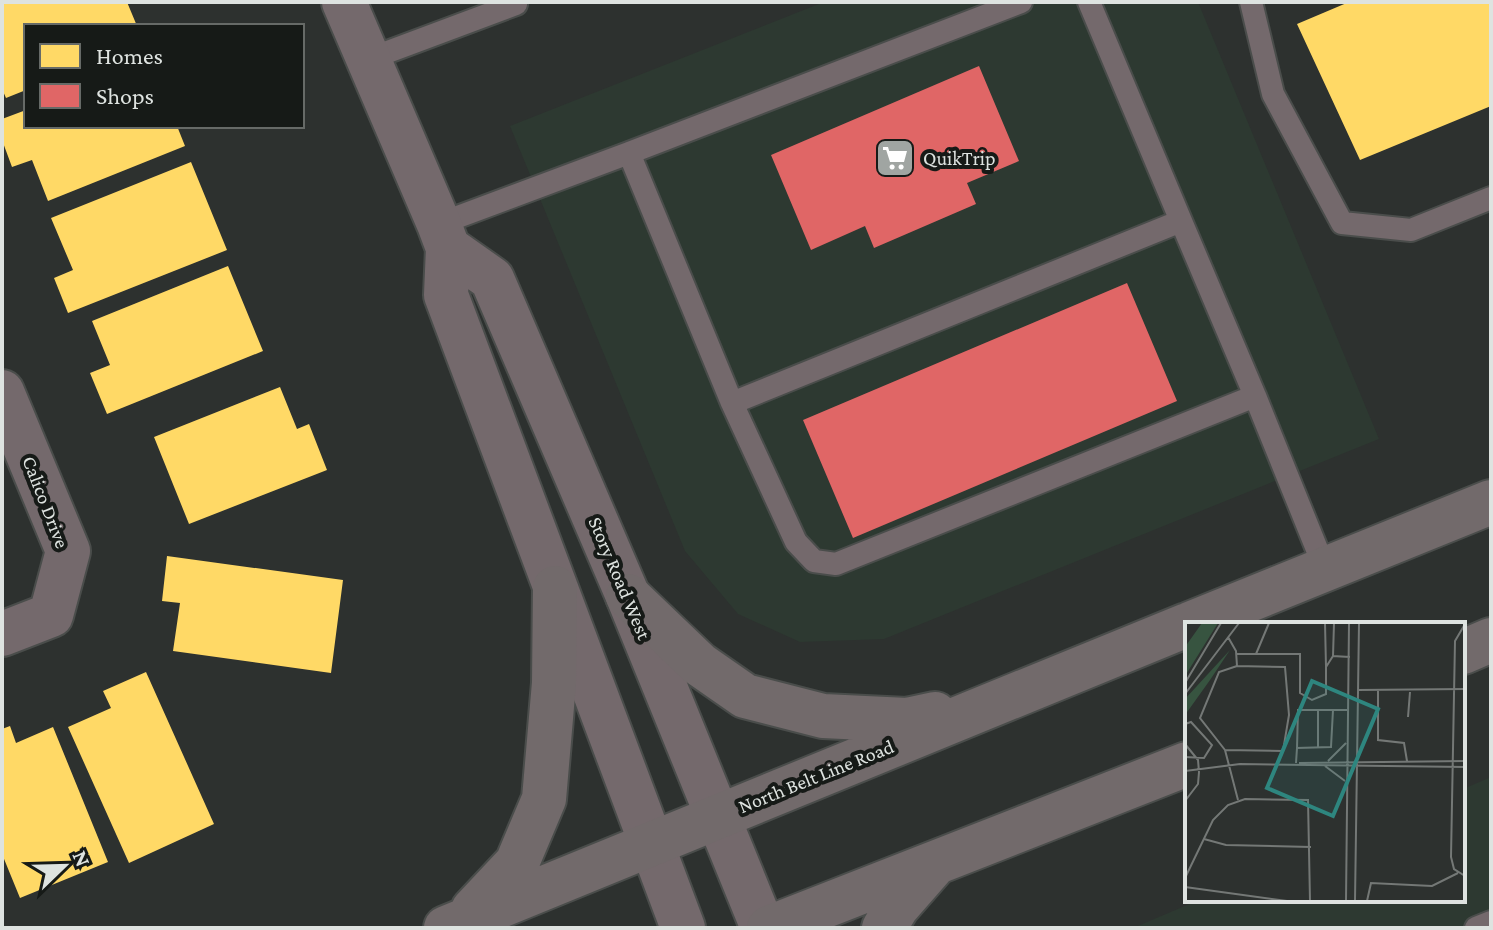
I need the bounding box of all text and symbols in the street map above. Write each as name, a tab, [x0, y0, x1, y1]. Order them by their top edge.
legend	[24, 24, 304, 128]
text: Homes	[96, 42, 163, 69]
text: Shops	[96, 82, 154, 109]
supermarket icon: QuikTrip	[874, 137, 916, 179]
place label: QuikTrip	[923, 147, 996, 170]
street label: Calico Drive	[18, 453, 74, 551]
street label: Story Road West	[583, 513, 656, 643]
inset map	[1185, 622, 1465, 902]
street label: North Belt Line Road	[735, 735, 897, 817]
north arrow	[24, 826, 104, 906]
text: N	[68, 847, 96, 870]

